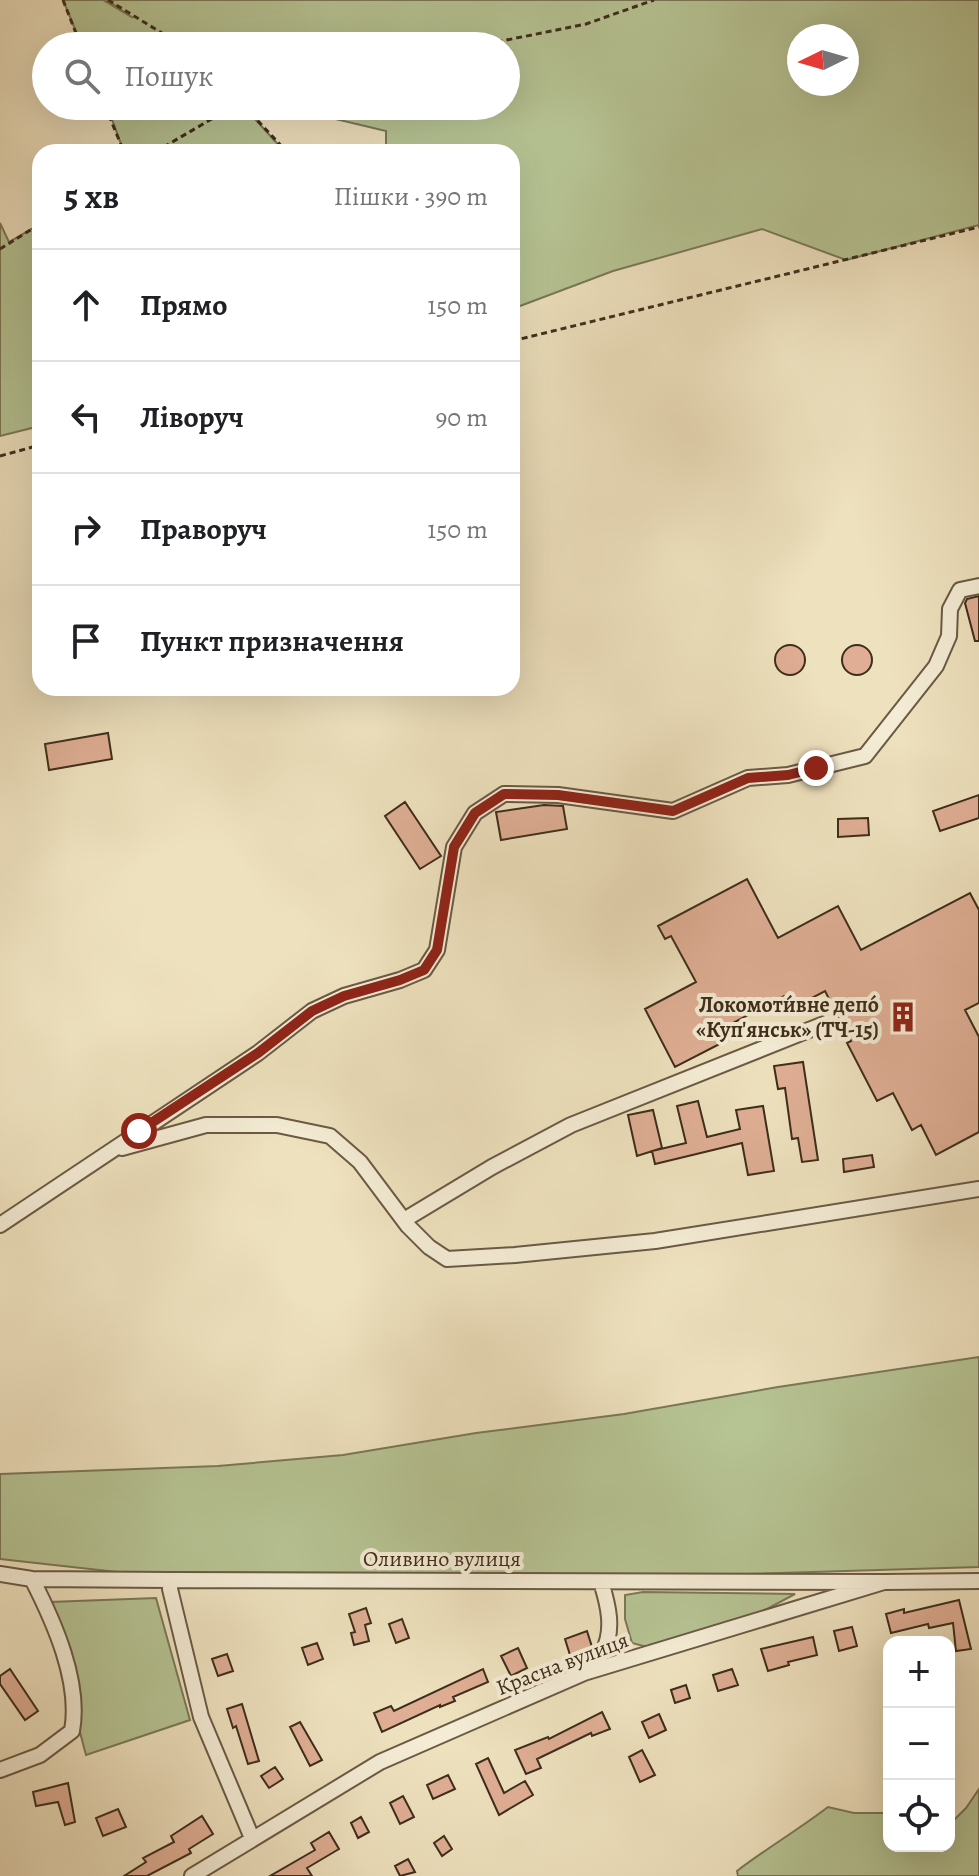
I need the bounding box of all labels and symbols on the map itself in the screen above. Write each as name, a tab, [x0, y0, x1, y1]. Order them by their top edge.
north arrow	[787, 24, 859, 96]
route end	[798, 750, 834, 786]
place label: Локомоти́вне депо́ «Куп'янськ» (ТЧ-15)	[696, 990, 879, 1045]
building icon: Локомоти́вне депо́ «Куп'янськ» (ТЧ-15)	[886, 1000, 920, 1034]
route start	[121, 1113, 157, 1149]
street label: Оливино вулиця	[363, 1544, 521, 1574]
street label: Красна вулиця	[492, 1625, 633, 1703]

